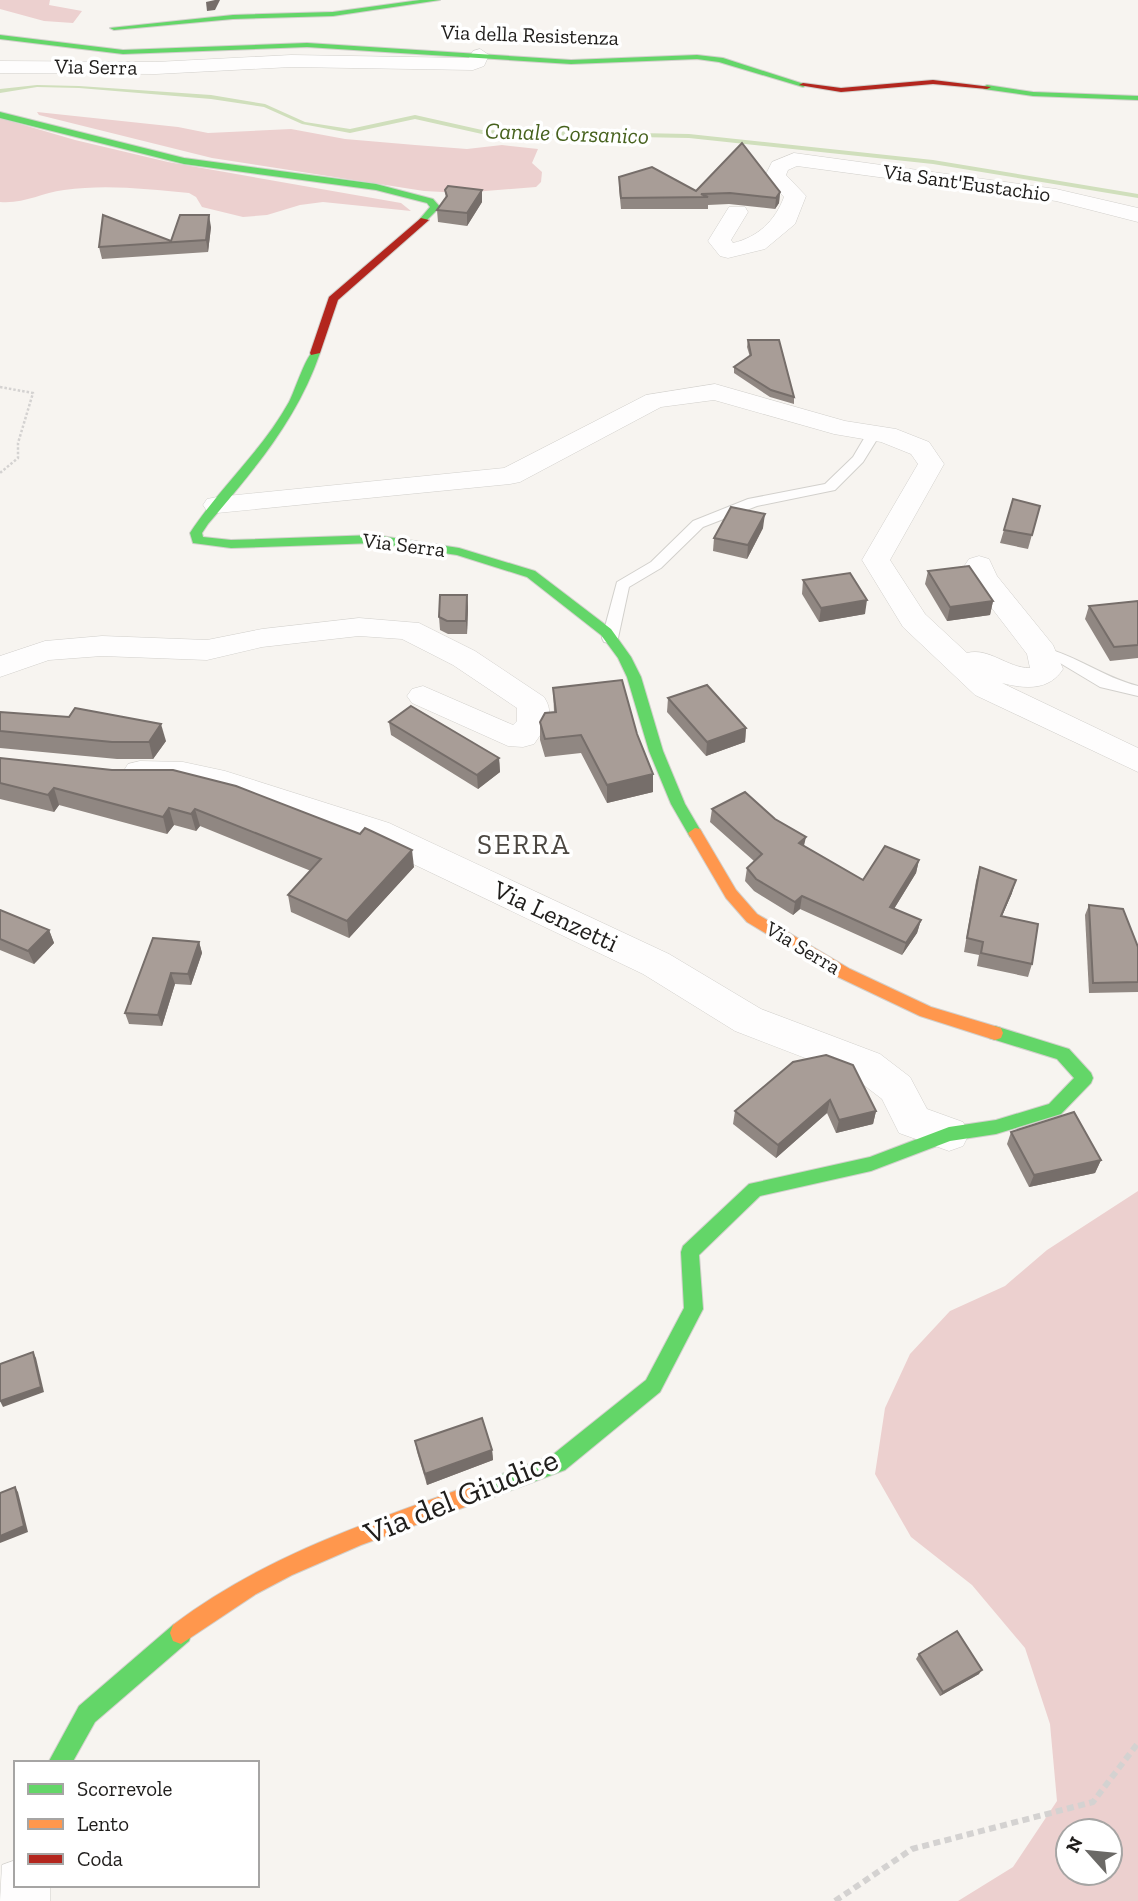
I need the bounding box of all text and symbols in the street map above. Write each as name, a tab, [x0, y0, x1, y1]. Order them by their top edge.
street label: Via della Resistenza	[440, 19, 619, 50]
street label: Via Serra	[53, 53, 138, 80]
water label: Canale Corsanico	[485, 116, 649, 150]
street label: Via Sant'Eustachio	[881, 158, 1052, 207]
street label: Via Serra	[360, 527, 447, 562]
district label: SERRA	[477, 828, 571, 861]
street label: Via Lenzetti	[488, 873, 624, 959]
street label: Via Serra	[760, 915, 845, 980]
street label: Via del Giudice	[358, 1440, 563, 1552]
legend	[14, 1761, 259, 1887]
text: Scorrevole	[77, 1776, 172, 1801]
text: Lento	[77, 1811, 129, 1836]
north arrow	[1054, 1817, 1124, 1887]
text: N	[1061, 1833, 1088, 1856]
text: Coda	[77, 1846, 123, 1871]

